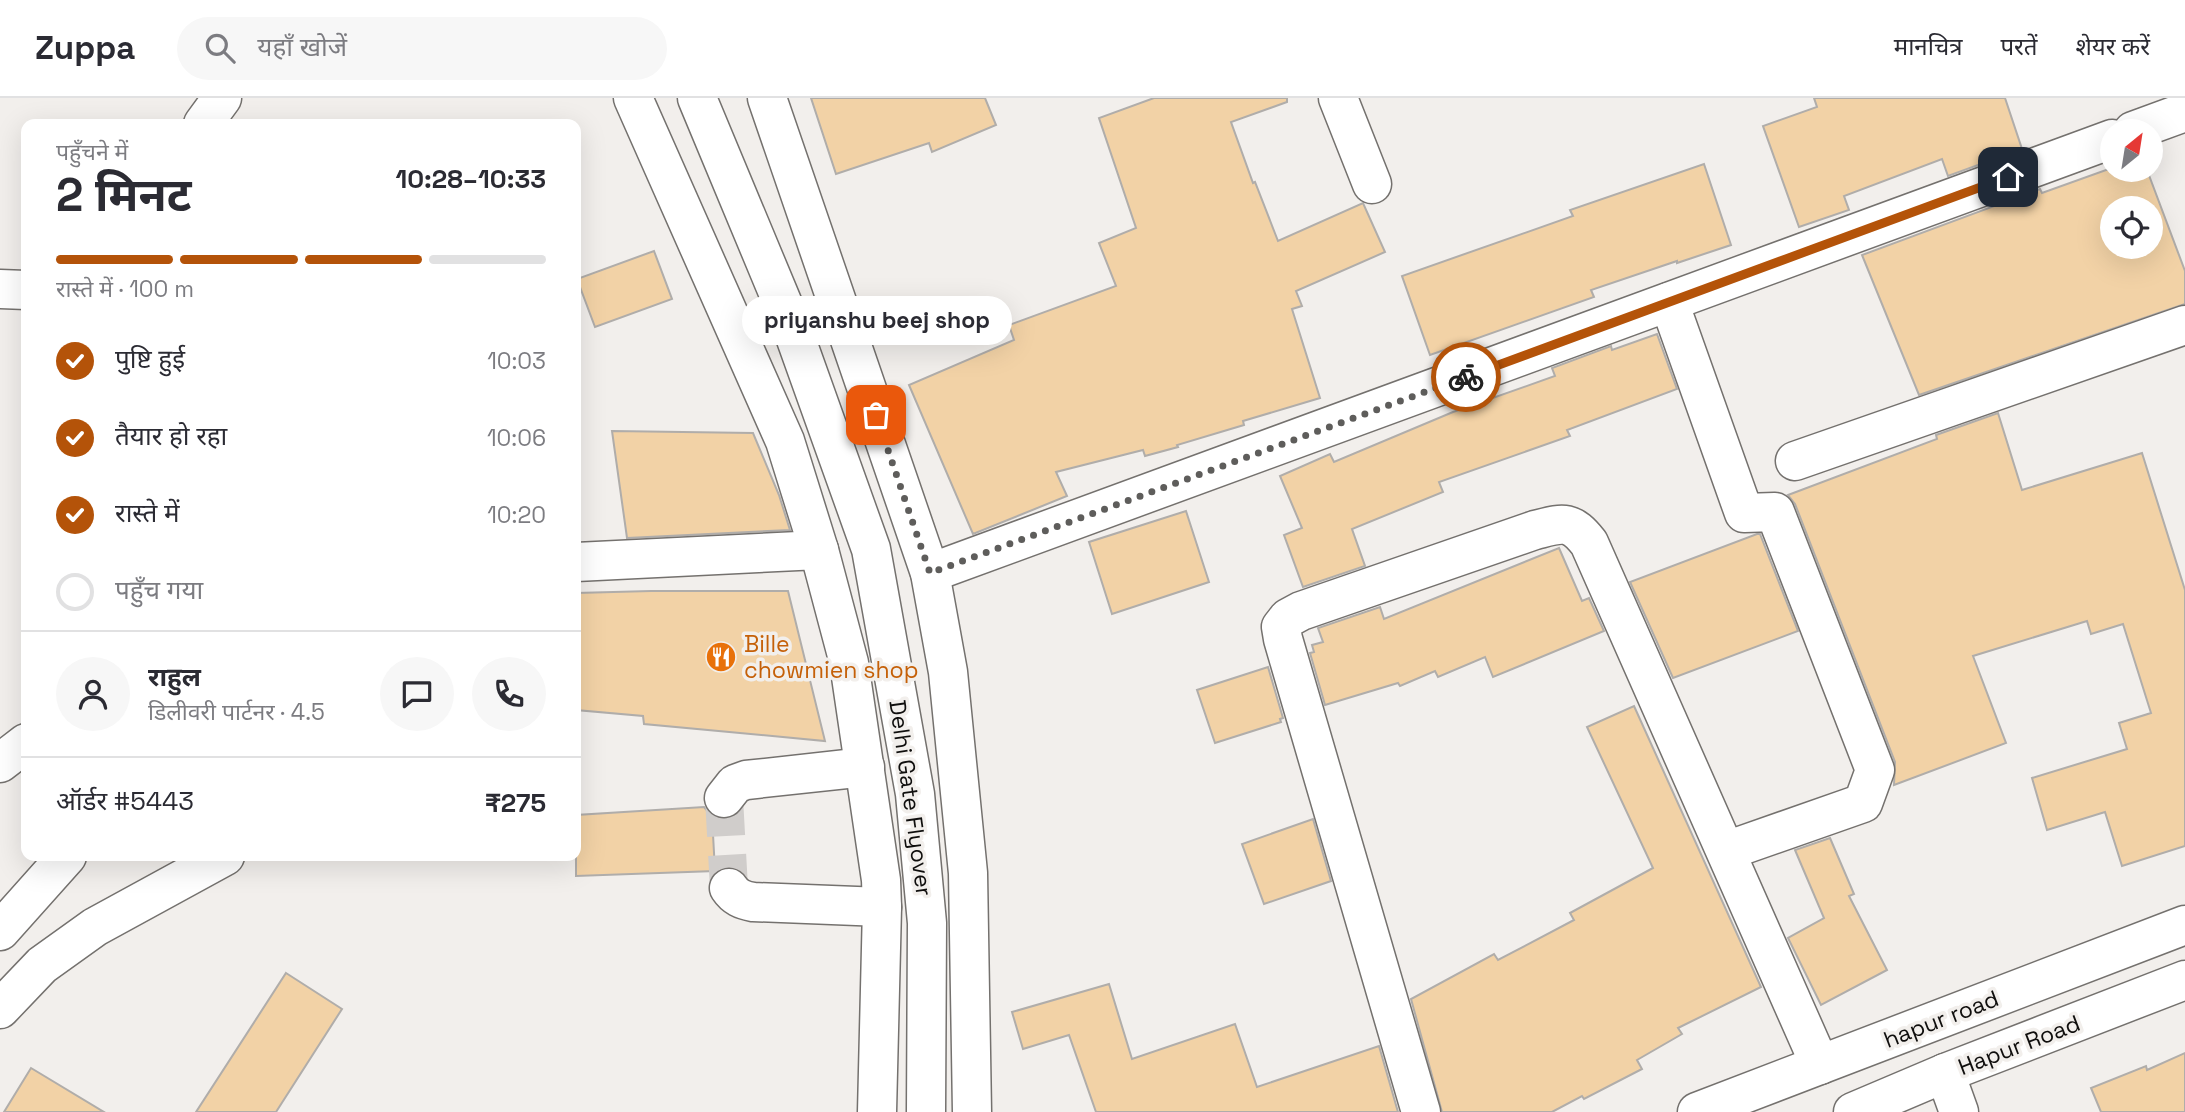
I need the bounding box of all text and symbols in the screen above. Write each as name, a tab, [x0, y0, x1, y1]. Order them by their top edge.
search box	[177, 17, 667, 80]
text: Zuppa	[35, 27, 135, 69]
icon: search	[201, 29, 239, 67]
text: यहाँ खोजें	[257, 30, 347, 64]
text: मानचित्र	[1894, 31, 1962, 62]
text: परतें	[2000, 31, 2038, 62]
text: शेयर करें	[2076, 31, 2150, 62]
north arrow	[2100, 119, 2163, 182]
map controls	[2100, 119, 2163, 259]
text: पहुँचने में	[56, 137, 128, 167]
pin	[1978, 147, 2038, 207]
icon: home	[1989, 158, 2027, 196]
text: 10:28–10:33	[395, 162, 546, 196]
text: 2 मिनट	[56, 166, 192, 224]
button: locate	[2100, 196, 2163, 259]
text: रास्ते में · 100 m	[56, 274, 194, 304]
callout: priyanshu beej shop	[741, 296, 1011, 345]
text: priyanshu beej shop	[764, 305, 990, 335]
icon: check	[56, 342, 94, 380]
text: पुष्टि हुई	[115, 342, 185, 376]
courier	[1431, 342, 1501, 412]
text: 10:03	[487, 346, 546, 376]
icon: bike	[1447, 358, 1485, 396]
pin	[846, 385, 906, 445]
icon: bag	[857, 396, 895, 434]
icon: check	[56, 419, 94, 457]
text: तैयार हो रहा	[115, 419, 227, 453]
text: 10:06	[487, 423, 546, 453]
icon: check	[56, 496, 94, 534]
text: रास्ते में	[115, 496, 180, 530]
text: 10:20	[487, 500, 546, 530]
text: पहुँच गया	[115, 573, 203, 607]
place label: Bille chowmien shop	[744, 629, 919, 685]
restaurant icon: Bille chowmien shop	[704, 640, 738, 674]
button: person	[56, 657, 130, 731]
button: chat	[380, 657, 454, 731]
button: phone	[472, 657, 546, 731]
text: राहुल	[148, 660, 201, 694]
text: डिलीवरी पार्टनर · 4.5	[148, 697, 325, 727]
street label: Delhi Gate Flyover	[882, 698, 940, 898]
text: ऑर्डर #5443	[56, 784, 194, 818]
text: ₹275	[485, 786, 546, 820]
street label: hapur road	[1879, 983, 2003, 1055]
street label: Hapur Road	[1954, 1008, 2084, 1082]

